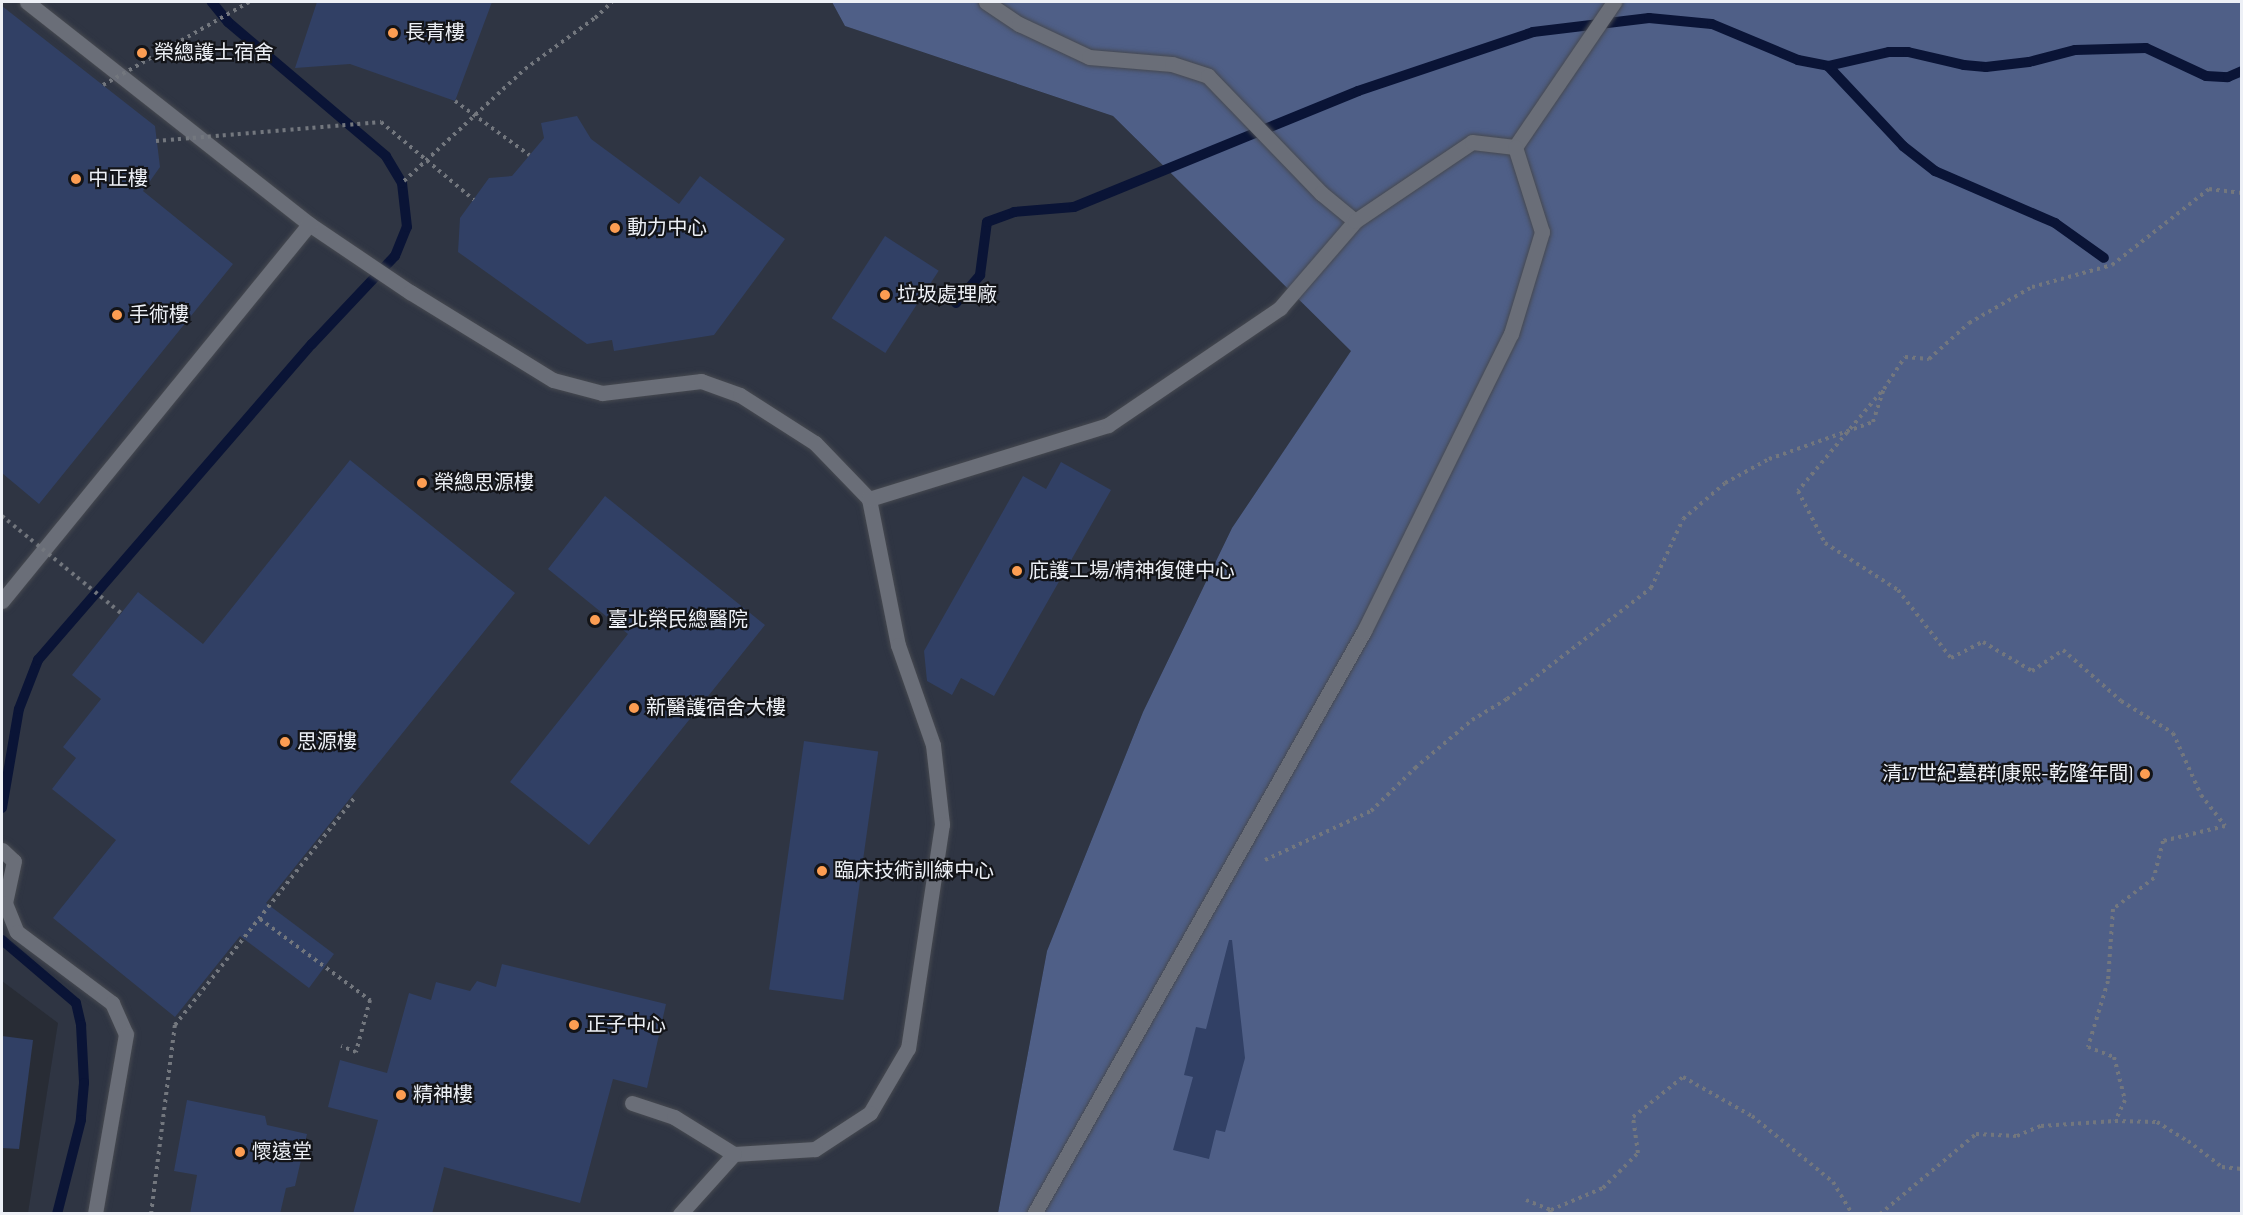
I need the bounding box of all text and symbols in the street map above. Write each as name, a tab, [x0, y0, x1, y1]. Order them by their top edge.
place label: 長青樓	[405, 21, 465, 45]
marker: 長青樓	[386, 26, 400, 40]
place label: 榮總護士宿舍	[154, 41, 274, 65]
marker: 榮總護士宿舍	[135, 46, 149, 60]
place label: 中正樓	[88, 167, 148, 191]
marker: 中正樓	[69, 172, 83, 186]
place label: 動力中心	[627, 216, 707, 240]
marker: 動力中心	[608, 221, 622, 235]
place label: 垃圾處理廠	[897, 283, 997, 307]
marker: 垃圾處理廠	[878, 288, 892, 302]
place label: 手術樓	[129, 303, 189, 327]
marker: 手術樓	[110, 308, 124, 322]
place label: 榮總思源樓	[434, 471, 534, 495]
marker: 榮總思源樓	[415, 476, 429, 490]
place label: 庇護工場/精神復健中心	[1029, 559, 1235, 583]
marker: 庇護工場/精神復健中心	[1010, 564, 1024, 578]
place label: 臺北榮民總醫院	[608, 608, 748, 632]
marker: 臺北榮民總醫院	[586, 611, 604, 629]
place label: 新醫護宿舍大樓	[646, 696, 786, 720]
marker: 新醫護宿舍大樓	[627, 701, 641, 715]
place label: 思源樓	[297, 730, 357, 754]
marker: 思源樓	[278, 735, 292, 749]
place label: 清17世紀墓群(康熙-乾隆年間)	[1882, 762, 2133, 786]
marker: 清17世紀墓群(康熙-乾隆年間)	[2138, 767, 2152, 781]
place label: 臨床技術訓練中心	[834, 859, 994, 883]
marker: 臨床技術訓練中心	[815, 864, 829, 878]
place label: 正子中心	[586, 1013, 666, 1037]
marker: 正子中心	[567, 1018, 581, 1032]
place label: 精神樓	[413, 1083, 473, 1107]
marker: 精神樓	[394, 1088, 408, 1102]
place label: 懷遠堂	[252, 1140, 312, 1164]
marker: 懷遠堂	[233, 1145, 247, 1159]

